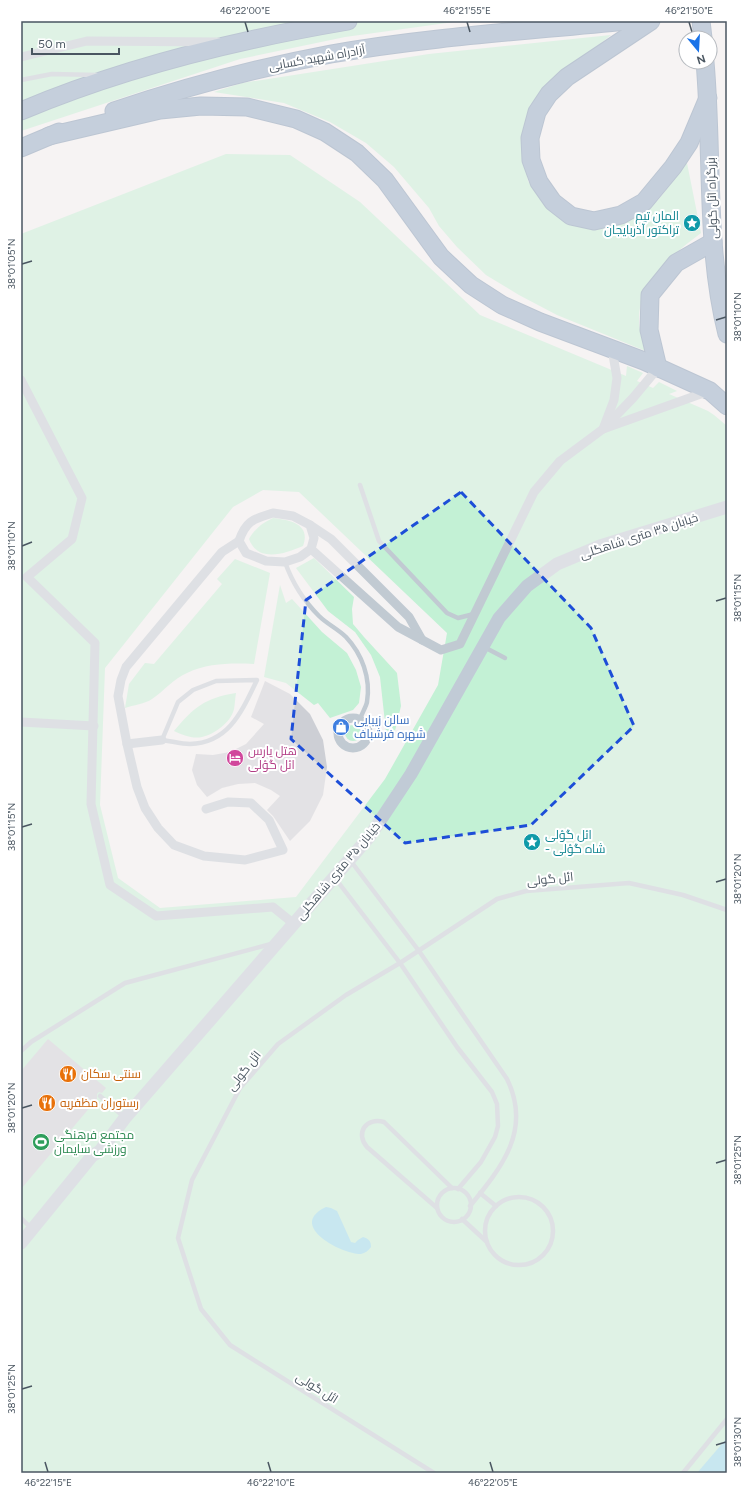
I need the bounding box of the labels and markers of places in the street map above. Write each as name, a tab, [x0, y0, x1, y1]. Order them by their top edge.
place label: المان تیم تراکتور آذربایجان	[604, 209, 680, 237]
place icon: المان تیم تراکتور آذربایجان	[682, 213, 702, 233]
place label: سالن زیبایی شهره فرشباف	[354, 713, 426, 741]
shop icon: سالن زیبایی شهره فرشباف	[331, 717, 351, 737]
place label: هتل پارس ائل گؤلی	[248, 744, 297, 772]
hotel icon: هتل پارس ائل گؤلی	[225, 748, 245, 768]
place label: ائل گؤلی - شاه گؤلی	[545, 828, 605, 856]
place icon: ائل گؤلی - شاه گؤلی	[522, 832, 542, 852]
restaurant icon: سنتی سکان	[58, 1064, 78, 1084]
place label: سنتی سکان	[81, 1067, 141, 1081]
restaurant icon: رستوران مظفریه	[37, 1093, 57, 1113]
place label: رستوران مظفریه	[60, 1096, 139, 1110]
place label: مجتمع فرهنگی ورزشی سایمان	[54, 1128, 134, 1156]
sports icon: مجتمع فرهنگی ورزشی سایمان	[31, 1132, 51, 1152]

